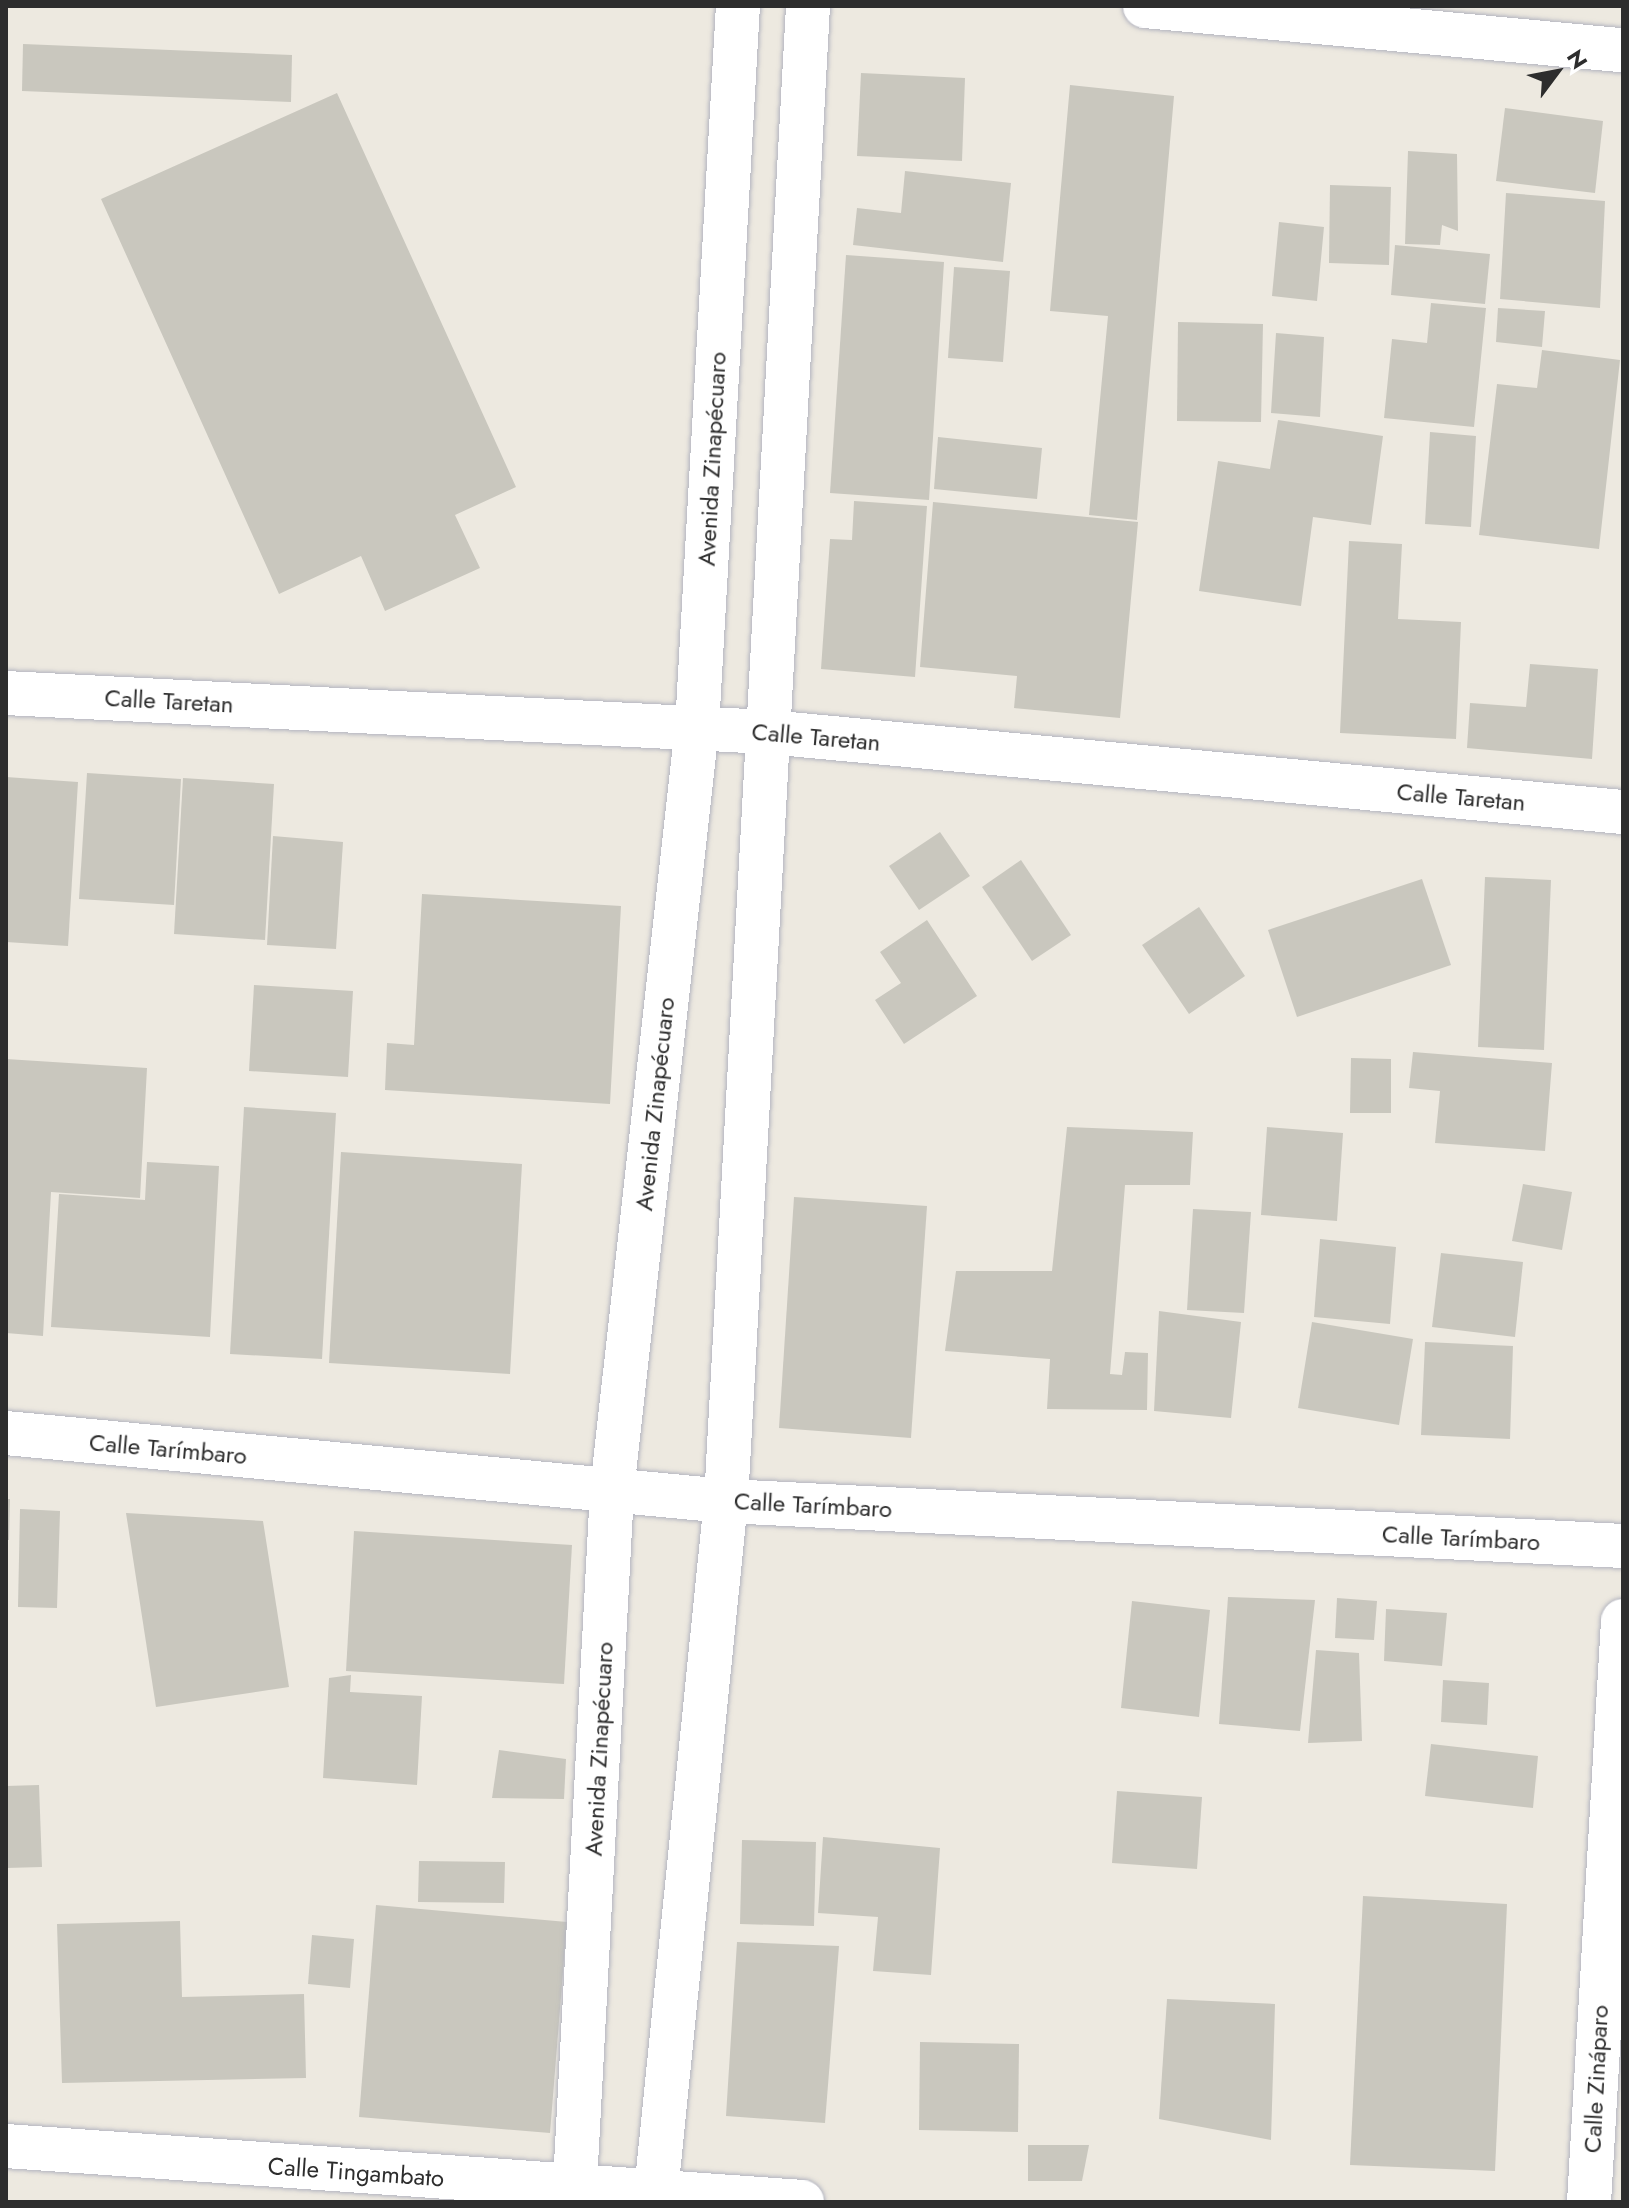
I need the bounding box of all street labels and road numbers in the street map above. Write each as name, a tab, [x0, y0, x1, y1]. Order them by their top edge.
street label: Avenida Zinapécuaro	[692, 351, 732, 567]
street label: Calle Taretan	[104, 683, 234, 719]
street label: Calle Taretan	[750, 717, 882, 757]
street label: Calle Taretan	[1395, 777, 1527, 817]
street label: Avenida Zinapécuaro	[629, 996, 681, 1212]
street label: Calle Tarímbaro	[88, 1428, 248, 1470]
street label: Calle Tarímbaro	[733, 1486, 893, 1524]
street label: Calle Tarímbaro	[1381, 1519, 1541, 1557]
street label: Avenida Zinapécuaro	[579, 1641, 619, 1857]
street label: Calle Zináparo	[1578, 2004, 1614, 2154]
street label: Calle Tingambato	[267, 2151, 445, 2193]

